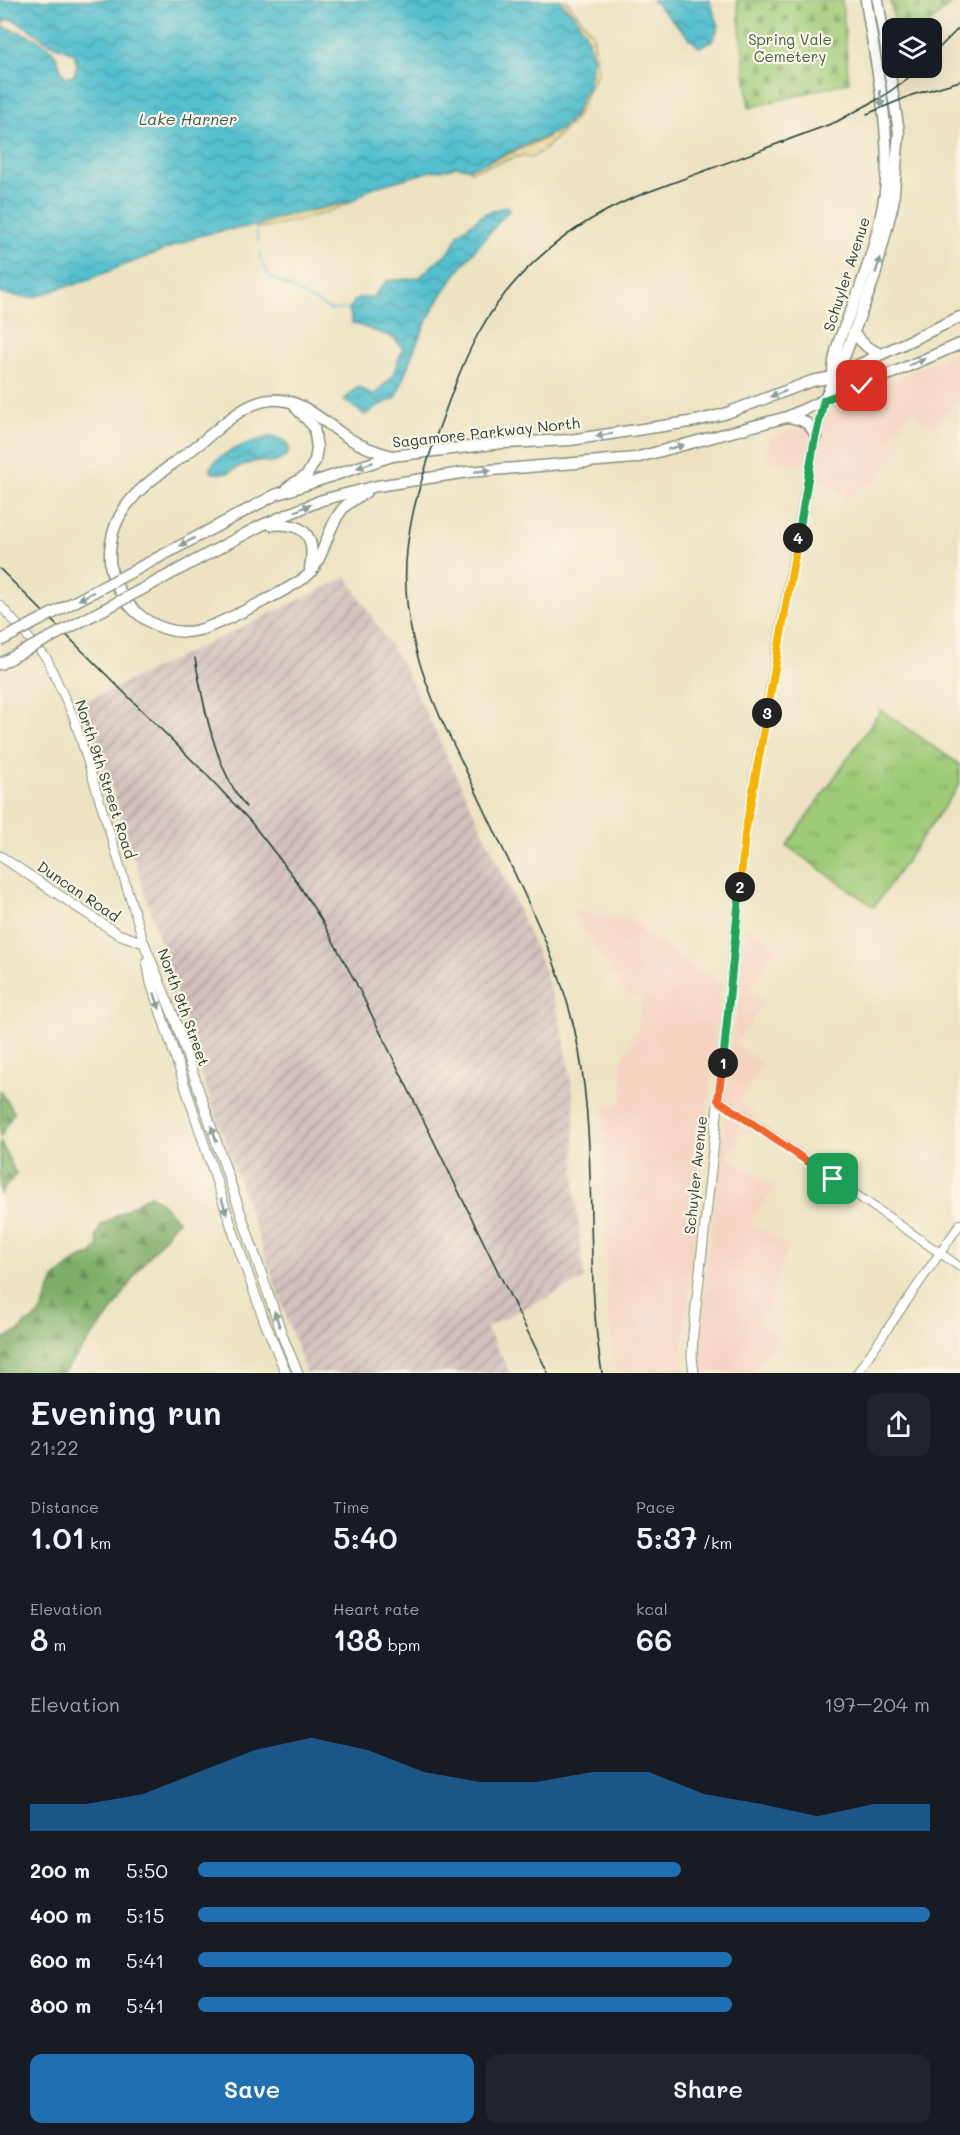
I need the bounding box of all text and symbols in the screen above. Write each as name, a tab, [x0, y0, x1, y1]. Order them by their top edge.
map controls	[882, 18, 942, 78]
button: layers	[882, 18, 942, 78]
park label: Spring Vale Cemetery	[748, 29, 832, 66]
one-way arrow	[877, 90, 886, 109]
water label: Lake Harner	[139, 108, 237, 129]
street label: Schuyler Avenue	[818, 214, 874, 334]
one-way arrow	[874, 256, 883, 274]
one-way arrow	[908, 357, 926, 367]
pin	[836, 360, 887, 411]
icon: check	[845, 369, 878, 402]
one-way arrow	[769, 390, 787, 400]
street label: Sagamore Parkway North	[391, 412, 581, 452]
one-way arrow	[595, 430, 614, 439]
one-way arrow	[667, 442, 685, 451]
one-way arrow	[356, 461, 374, 470]
one-way arrow	[474, 466, 493, 476]
one-way arrow	[295, 503, 313, 513]
pin: 4	[783, 523, 813, 553]
text: 4	[793, 527, 803, 548]
one-way arrow	[178, 537, 195, 547]
one-way arrow	[77, 591, 94, 601]
street label: North 9th Street Road	[71, 697, 141, 861]
pin: 3	[752, 698, 782, 728]
text: 3	[762, 702, 772, 723]
street label: Duncan Road	[34, 856, 124, 926]
pin: 2	[725, 872, 755, 902]
text: 2	[736, 876, 744, 897]
street label: North 9th Street	[153, 945, 215, 1069]
one-way arrow	[152, 992, 162, 1010]
pin: 1	[708, 1048, 738, 1078]
text: 1	[719, 1052, 727, 1073]
street label: Schuyler Avenue	[679, 1115, 711, 1235]
one-way arrow	[208, 1125, 218, 1143]
pin	[807, 1153, 858, 1204]
icon: arrive	[816, 1162, 849, 1195]
one-way arrow	[220, 1197, 230, 1215]
one-way arrow	[271, 1310, 281, 1328]
text: Evening run	[30, 1390, 222, 1433]
button: share	[867, 1393, 930, 1456]
text: 21:22	[30, 1434, 79, 1460]
text: Distance	[30, 1496, 99, 1517]
text: Time	[333, 1496, 369, 1517]
text: Pace	[636, 1496, 675, 1517]
text: 1.01	[30, 1517, 85, 1557]
text: 5:40	[333, 1517, 398, 1557]
text: 5:37	[636, 1517, 698, 1557]
text: km	[85, 1532, 111, 1553]
text: /km	[698, 1532, 732, 1553]
text: Elevation	[30, 1598, 102, 1619]
text: Heart rate	[333, 1598, 419, 1619]
text: kcal	[636, 1598, 668, 1619]
text: 8	[30, 1619, 48, 1659]
text: 138	[333, 1619, 383, 1659]
text: 66	[636, 1619, 672, 1659]
text: m	[48, 1634, 66, 1655]
text: bpm	[383, 1634, 421, 1655]
text: Elevation	[30, 1691, 120, 1717]
text: 197–204 m	[824, 1691, 930, 1717]
text: 200 m	[30, 1857, 90, 1883]
text: 5:50	[126, 1857, 168, 1883]
text: 400 m	[30, 1902, 91, 1928]
text: 5:15	[126, 1902, 164, 1928]
text: 600 m	[30, 1947, 91, 1973]
text: 5:41	[126, 1947, 165, 1973]
text: 800 m	[30, 1992, 91, 2018]
text: 5:41	[126, 1992, 165, 2018]
button: Save	[30, 2054, 474, 2123]
button: Share	[486, 2054, 930, 2123]

